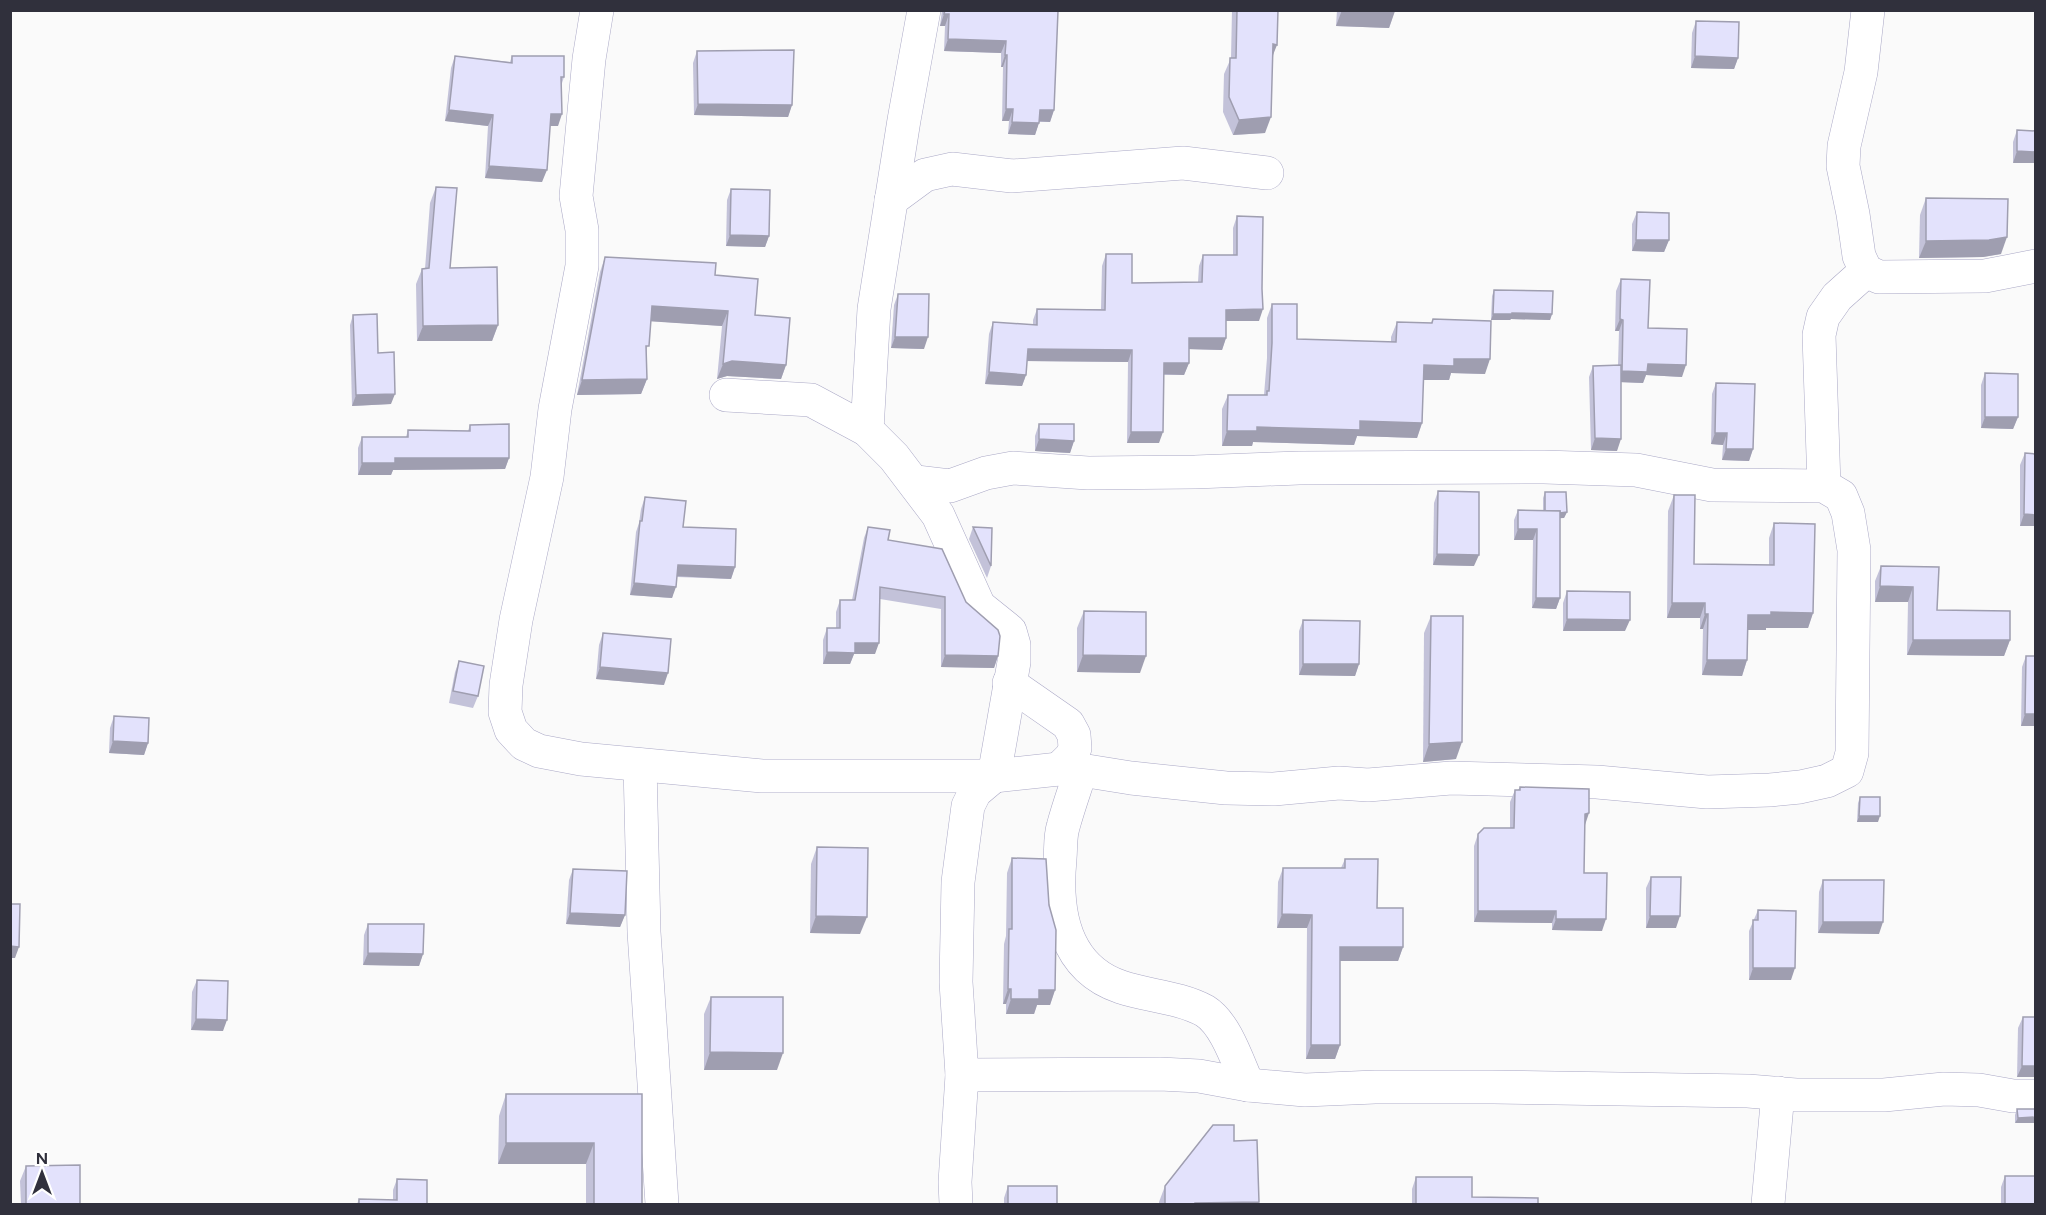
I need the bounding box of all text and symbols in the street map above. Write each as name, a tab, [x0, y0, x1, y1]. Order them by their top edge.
north arrow	[12, 1143, 72, 1203]
text: N	[36, 1149, 48, 1168]

